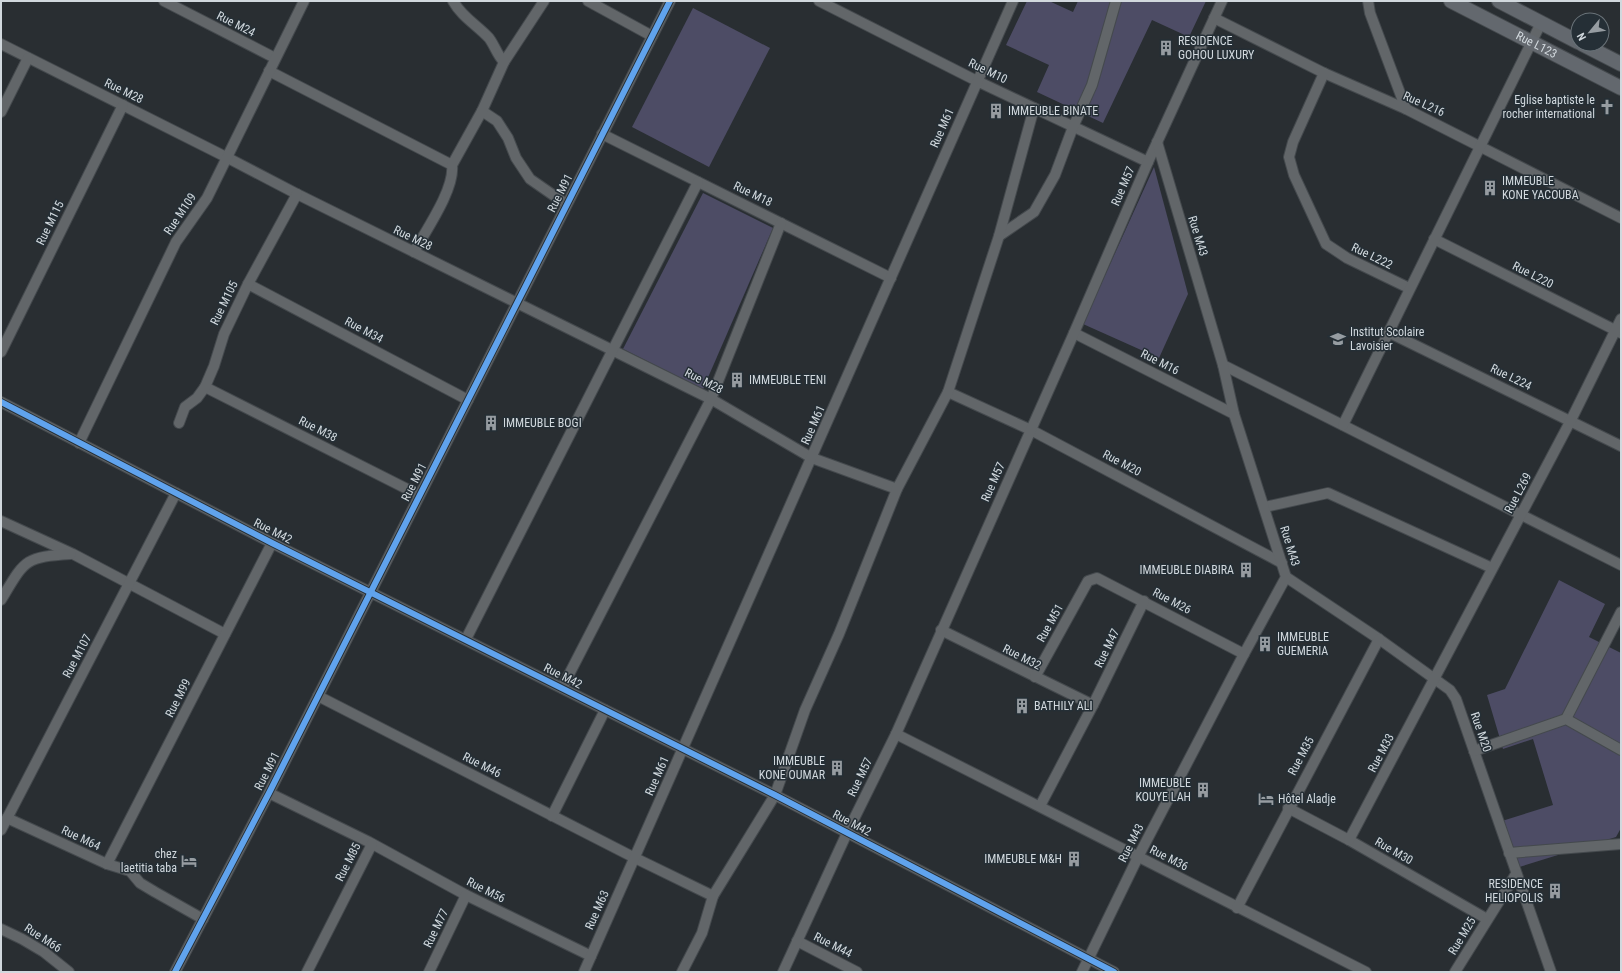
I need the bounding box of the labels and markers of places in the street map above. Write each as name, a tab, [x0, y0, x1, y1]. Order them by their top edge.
place label: RESIDENCE GOHOU LUXURY	[1178, 34, 1255, 62]
building icon: RESIDENCE GOHOU LUXURY	[1157, 39, 1175, 57]
place label: Eglise baptiste le rocher international	[1502, 93, 1595, 121]
church icon: Eglise baptiste le rocher international	[1598, 98, 1616, 116]
building icon: IMMEUBLE BINATE	[987, 102, 1005, 120]
place label: IMMEUBLE BINATE	[1008, 104, 1098, 118]
place label: IMMEUBLE KONE YACOUBA	[1502, 174, 1579, 202]
building icon: IMMEUBLE KONE YACOUBA	[1481, 179, 1499, 197]
place label: Institut Scolaire Lavoisier	[1350, 325, 1425, 353]
school or university icon: Institut Scolaire Lavoisier	[1329, 330, 1347, 348]
building icon: IMMEUBLE TENI	[728, 371, 746, 389]
place label: IMMEUBLE TENI	[749, 373, 826, 387]
building icon: IMMEUBLE BOGI	[482, 414, 500, 432]
place label: IMMEUBLE BOGI	[503, 416, 582, 430]
building icon: IMMEUBLE DIABIRA	[1237, 561, 1255, 579]
place label: IMMEUBLE DIABIRA	[1139, 563, 1234, 577]
place label: IMMEUBLE GUEMERIA	[1277, 630, 1329, 658]
building icon: IMMEUBLE GUEMERIA	[1256, 635, 1274, 653]
building icon: BATHILY ALI	[1013, 697, 1031, 715]
place label: BATHILY ALI	[1034, 699, 1092, 713]
place label: IMMEUBLE KONE OUMAR	[759, 754, 826, 782]
building icon: IMMEUBLE KONE OUMAR	[828, 759, 846, 777]
place label: IMMEUBLE KOUYE LAH	[1135, 776, 1191, 804]
building icon: IMMEUBLE KOUYE LAH	[1194, 781, 1212, 799]
hotel icon: Hôtel Aladje	[1257, 790, 1275, 808]
place label: Hôtel Aladje	[1278, 792, 1336, 806]
place label: chez laetitia taba	[121, 847, 177, 875]
building icon: IMMEUBLE M&H	[1065, 850, 1083, 868]
hotel icon: chez laetitia taba	[180, 852, 198, 870]
place label: IMMEUBLE M&H	[984, 852, 1062, 866]
place label: RESIDENCE HELIOPOLIS	[1485, 877, 1543, 905]
building icon: RESIDENCE HELIOPOLIS	[1546, 882, 1564, 900]

